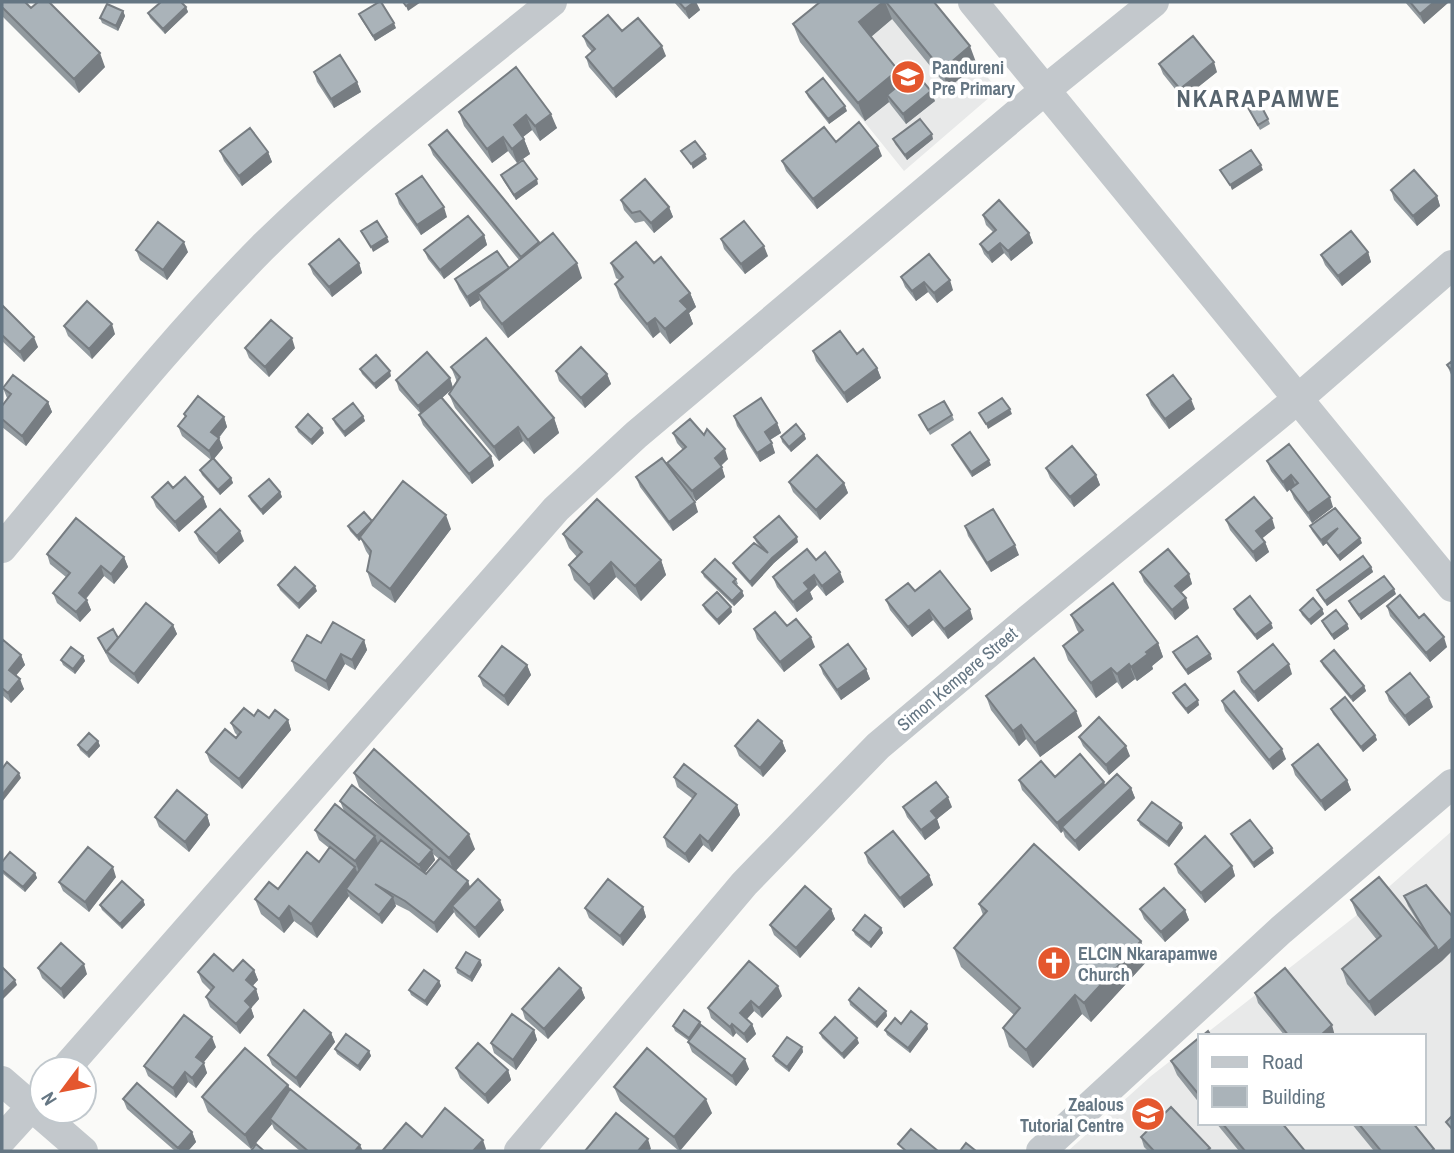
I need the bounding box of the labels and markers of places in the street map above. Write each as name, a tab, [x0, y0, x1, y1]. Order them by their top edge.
place label: Pandureni Pre Primary	[932, 55, 1016, 101]
school or university icon: Pandureni Pre Primary	[889, 58, 927, 96]
place label: ELCIN Nkarapamwe Church	[1078, 941, 1217, 987]
church icon: ELCIN Nkarapamwe Church	[1035, 944, 1073, 982]
place label: Zealous Tutorial Centre	[1020, 1092, 1124, 1138]
school or university icon: Zealous Tutorial Centre	[1129, 1095, 1167, 1133]

